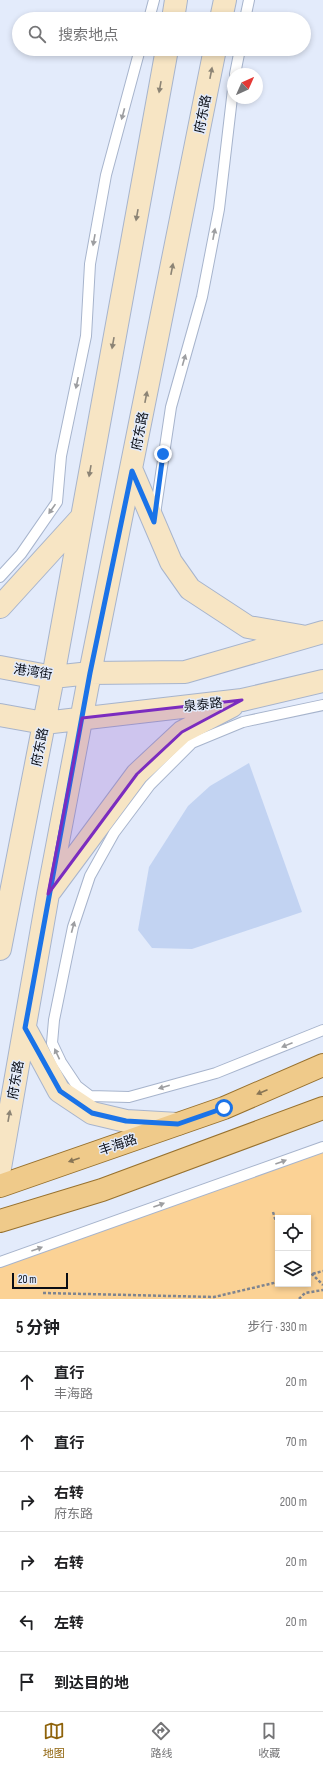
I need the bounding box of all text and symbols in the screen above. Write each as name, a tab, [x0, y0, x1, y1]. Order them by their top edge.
search box	[12, 12, 311, 56]
icon: search	[26, 23, 48, 45]
text: 搜索地点	[58, 26, 118, 45]
one-way arrow	[208, 67, 214, 79]
north arrow	[227, 68, 263, 104]
one-way arrow	[157, 81, 163, 93]
street label: 府东路	[191, 93, 215, 135]
one-way arrow	[120, 108, 126, 120]
one-way arrow	[133, 209, 139, 221]
one-way arrow	[212, 227, 218, 240]
one-way arrow	[91, 234, 97, 246]
one-way arrow	[169, 263, 175, 275]
one-way arrow	[110, 337, 116, 349]
one-way arrow	[181, 354, 187, 366]
one-way arrow	[73, 377, 79, 389]
one-way arrow	[144, 391, 150, 403]
street label: 府东路	[128, 410, 152, 452]
route end	[154, 445, 172, 463]
one-way arrow	[86, 465, 92, 477]
one-way arrow	[48, 504, 56, 515]
street label: 港湾街	[12, 661, 54, 683]
street label: 泉泰路	[183, 695, 223, 715]
street label: 府东路	[28, 726, 52, 768]
one-way arrow	[71, 921, 77, 933]
one-way arrow	[280, 1042, 292, 1048]
one-way arrow	[54, 1048, 60, 1060]
street label: 府东路	[5, 1059, 27, 1101]
one-way arrow	[158, 1084, 170, 1090]
one-way arrow	[256, 1089, 267, 1095]
route start	[215, 1099, 233, 1117]
one-way arrow	[6, 1110, 12, 1122]
street label: 丰海路	[97, 1131, 139, 1159]
one-way arrow	[67, 1157, 79, 1163]
one-way arrow	[276, 1158, 288, 1164]
one-way arrow	[154, 1202, 166, 1208]
map controls	[275, 1215, 311, 1287]
button: locate	[275, 1215, 311, 1251]
one-way arrow	[31, 1246, 43, 1252]
button: layers	[275, 1251, 311, 1287]
scale bar	[12, 1271, 68, 1290]
text: 20 m	[18, 1273, 36, 1286]
text: 5 分钟	[16, 1318, 60, 1338]
text: 步行 · 330 m	[247, 1319, 307, 1335]
text: 直行	[54, 1364, 84, 1383]
icon: ahead	[16, 1371, 38, 1393]
text: 20 m	[285, 1374, 307, 1390]
text: 丰海路	[54, 1386, 93, 1402]
icon: ahead	[16, 1431, 38, 1453]
text: 直行	[54, 1434, 84, 1453]
text: 70 m	[286, 1434, 307, 1450]
text: 右转	[54, 1484, 84, 1503]
icon: right	[16, 1491, 38, 1513]
text: 200 m	[280, 1494, 307, 1510]
text: 府东路	[54, 1506, 93, 1522]
icon: right	[16, 1551, 38, 1573]
text: 右转	[54, 1554, 84, 1573]
text: 20 m	[285, 1554, 307, 1570]
icon: left	[16, 1611, 38, 1633]
text: 左转	[54, 1614, 84, 1633]
text: 20 m	[285, 1614, 307, 1630]
icon: arrive	[16, 1671, 38, 1693]
text: 到达目的地	[54, 1674, 129, 1693]
tab: 地图	[43, 1720, 65, 1760]
tab: 路线	[150, 1720, 172, 1760]
tab: 收藏	[258, 1720, 280, 1760]

